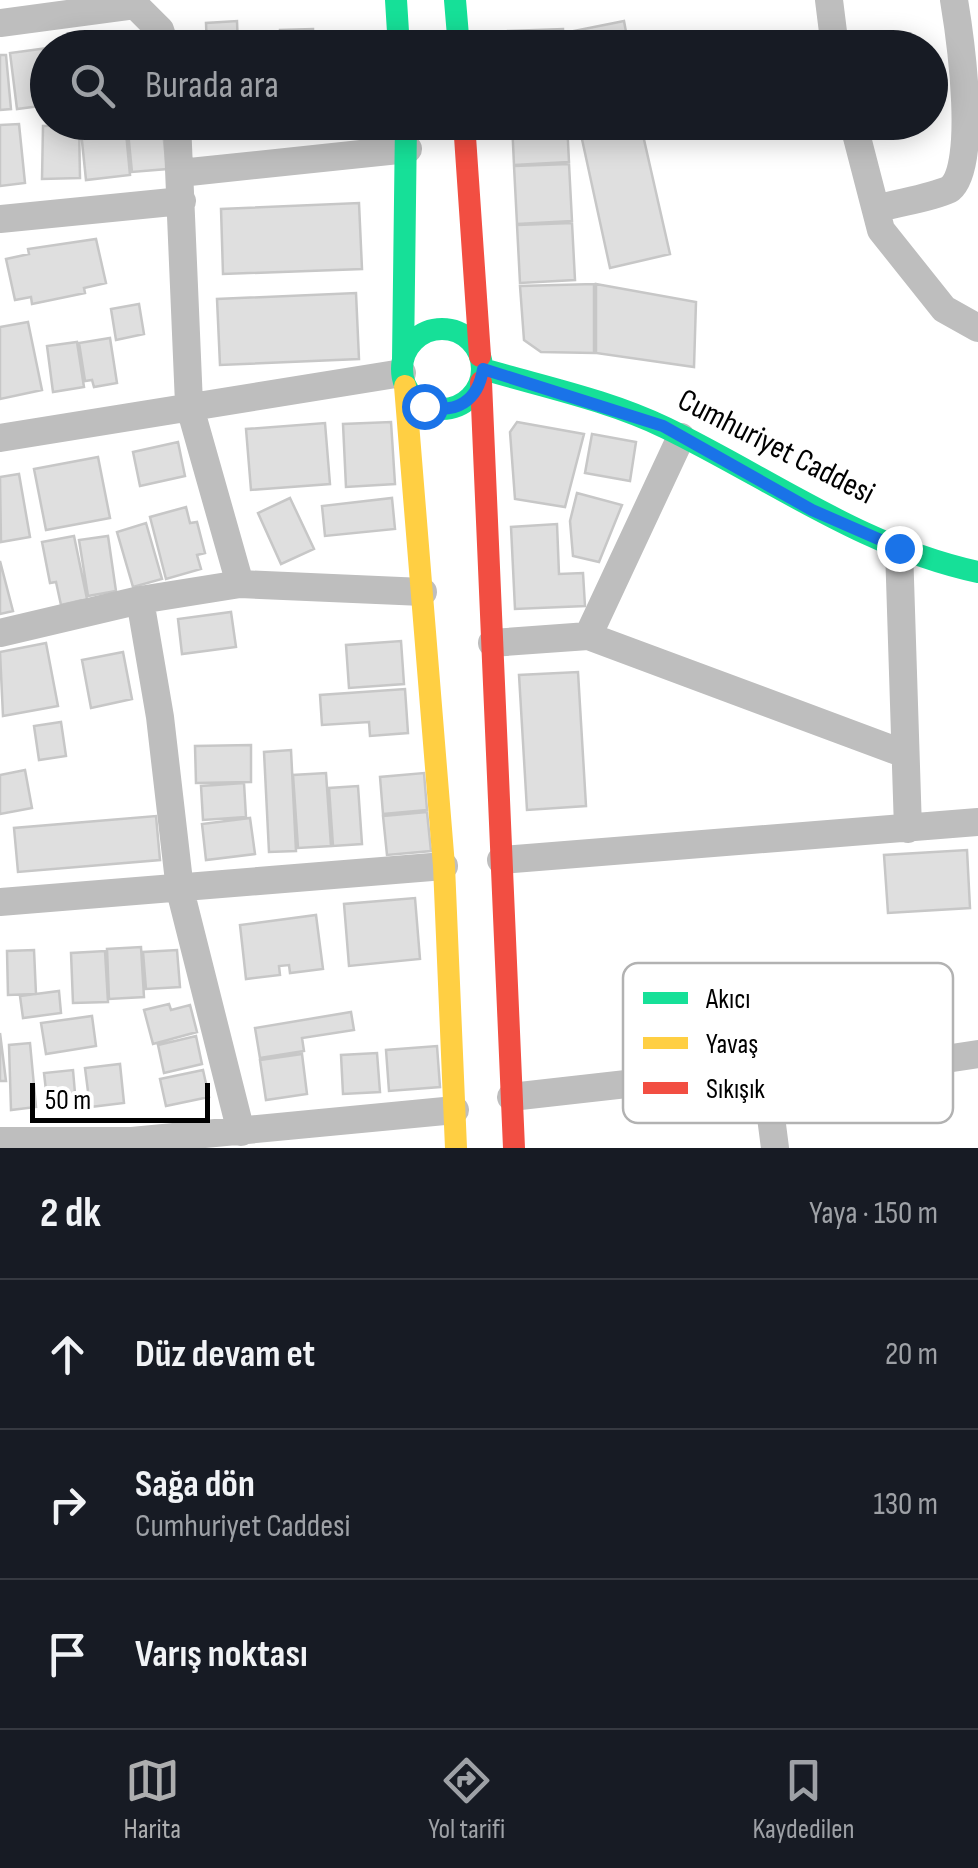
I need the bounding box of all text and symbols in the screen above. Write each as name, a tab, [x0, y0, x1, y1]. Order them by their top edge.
search box	[30, 30, 948, 140]
icon: search	[65, 58, 120, 113]
text: Burada ara	[145, 63, 279, 108]
street label: Cumhuriyet Caddesi	[671, 381, 881, 513]
route start	[402, 384, 448, 430]
route end	[877, 526, 923, 572]
legend	[623, 963, 953, 1123]
text: Akıcı	[705, 983, 750, 1016]
text: Yavaş	[706, 1028, 758, 1061]
text: Sıkışık	[706, 1073, 765, 1106]
scale bar	[30, 1078, 210, 1122]
text: 50 m	[45, 1084, 91, 1117]
text: 2 dk	[40, 1188, 101, 1239]
text: Yaya · 150 m	[809, 1194, 938, 1233]
icon: ahead	[40, 1327, 95, 1382]
text: Düz devam et	[135, 1332, 315, 1377]
text: 20 m	[885, 1335, 938, 1374]
text: Sağa dön	[135, 1462, 255, 1507]
icon: right	[40, 1477, 95, 1532]
text: 130 m	[873, 1485, 938, 1524]
text: Cumhuriyet Caddesi	[135, 1507, 351, 1546]
icon: arrive	[40, 1627, 95, 1682]
text: Varış noktası	[135, 1632, 308, 1677]
tab: Harita	[124, 1753, 181, 1846]
tab: Yol tarifi	[428, 1753, 505, 1846]
tab: Kaydedilen	[752, 1753, 854, 1846]

